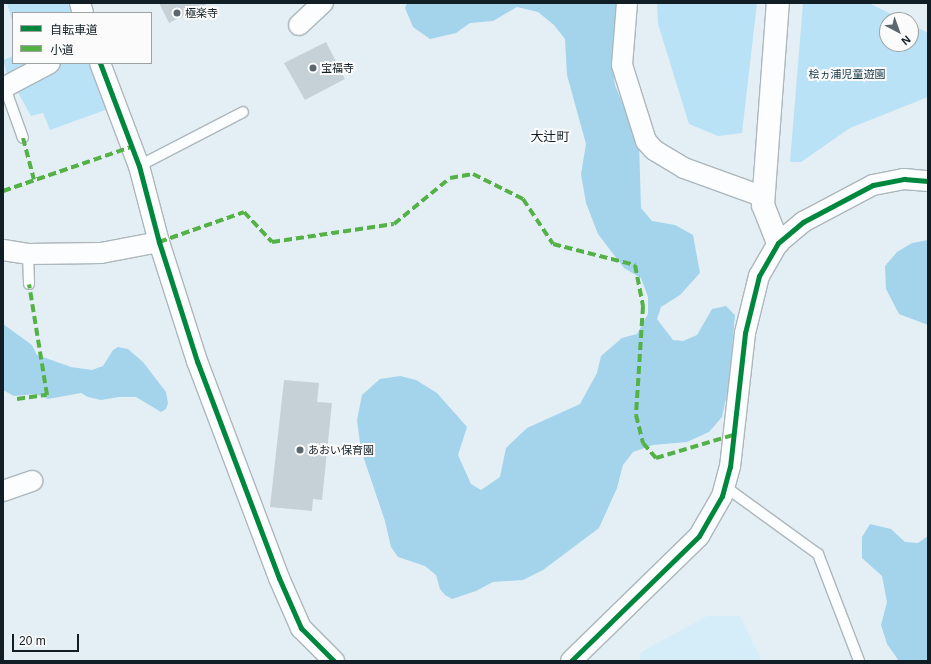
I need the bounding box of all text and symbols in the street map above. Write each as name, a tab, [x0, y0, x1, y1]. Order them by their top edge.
place label: 極楽寺	[185, 6, 218, 20]
marker: 極楽寺	[172, 8, 182, 18]
legend	[12, 12, 152, 64]
north arrow	[879, 12, 919, 52]
text: 自転車道	[50, 23, 98, 37]
text: N	[899, 33, 913, 47]
text: 小道	[50, 43, 74, 57]
place label: 宝福寺	[321, 61, 354, 75]
marker: 宝福寺	[308, 63, 318, 73]
park label: 桧ヵ浦児童遊園	[809, 67, 885, 81]
district label: 大辻町	[531, 129, 569, 145]
place label: あおい保育園	[308, 443, 374, 457]
marker: あおい保育園	[295, 445, 305, 455]
scale bar	[14, 626, 81, 652]
text: 20 m	[19, 634, 46, 648]

